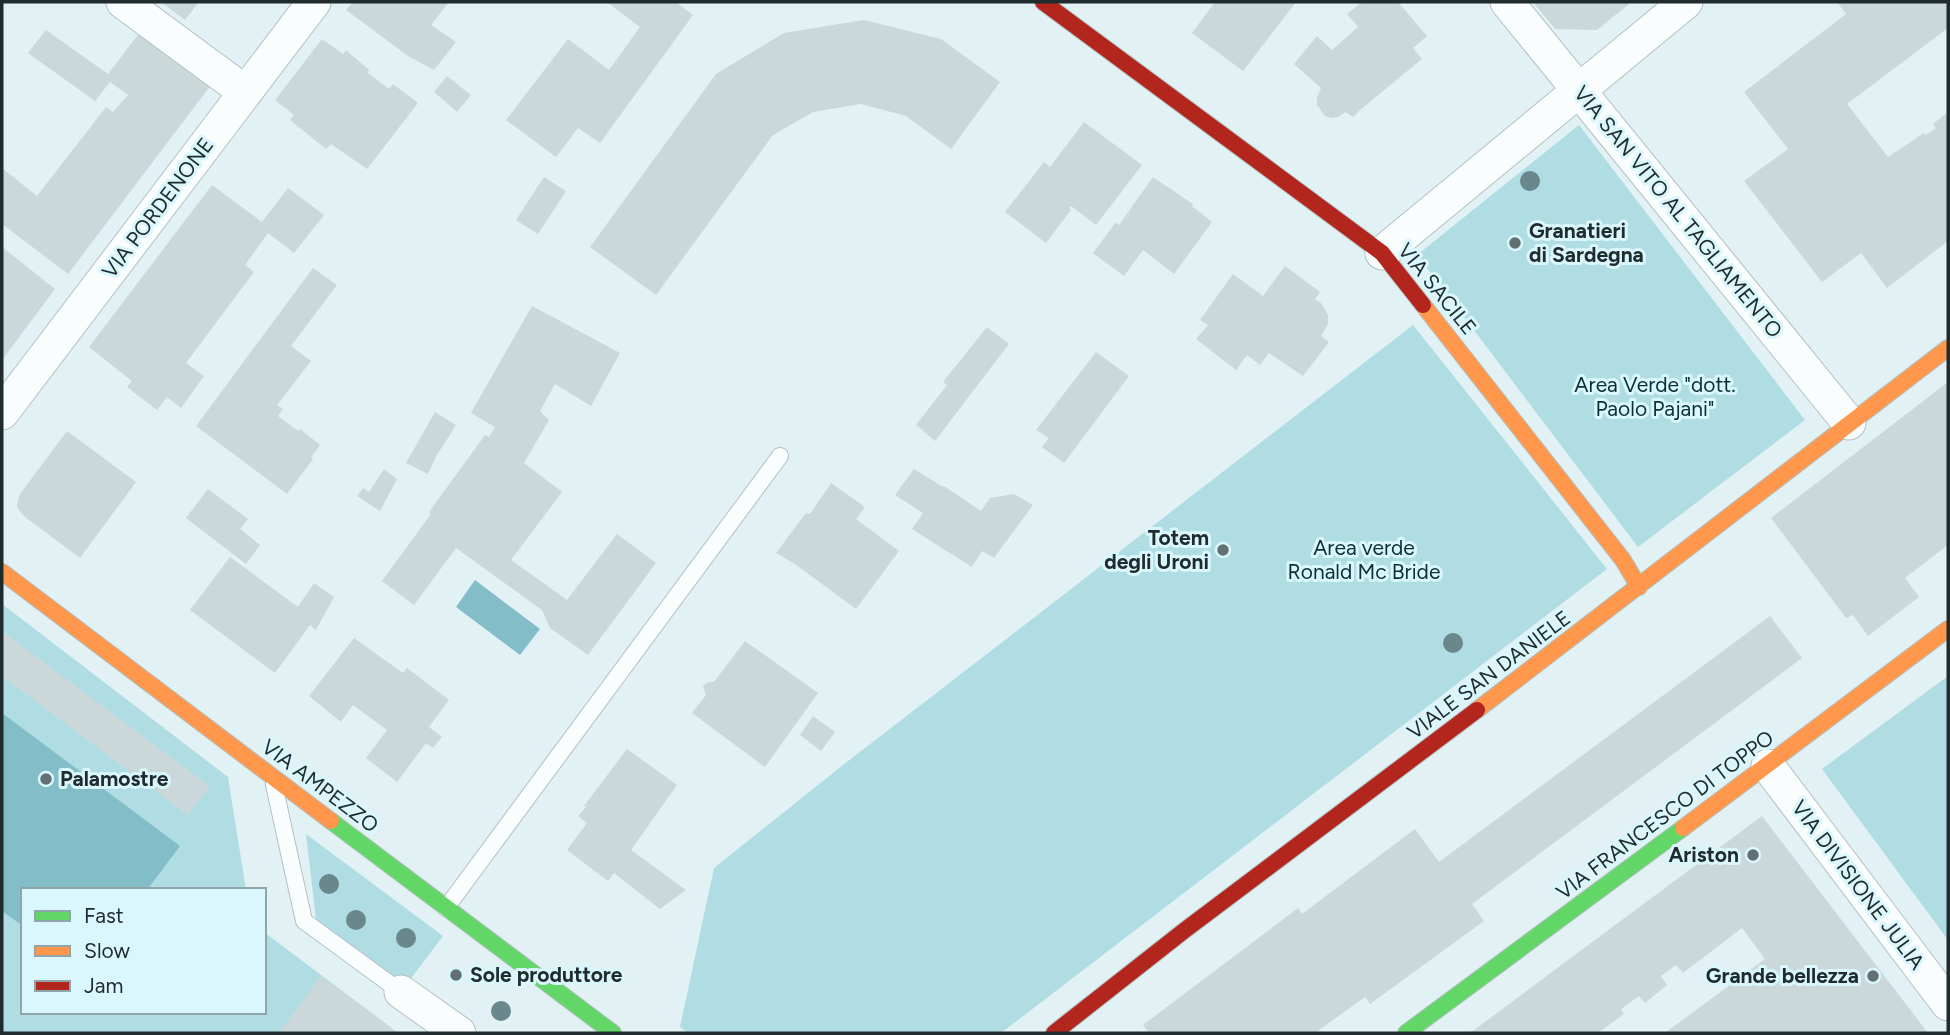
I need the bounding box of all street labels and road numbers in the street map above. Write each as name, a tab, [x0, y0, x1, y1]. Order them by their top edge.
street label: VIA SAN VITO AL TAGLIAMENTO	[1569, 81, 1788, 343]
street label: VIA PORDENONE	[97, 133, 219, 283]
street label: VIA SACILE	[1393, 238, 1482, 339]
street label: VIALE SAN DANIELE	[1402, 605, 1575, 744]
street label: VIA FRANCESCO DI TOPPO	[1551, 725, 1778, 905]
street label: VIA AMPEZZO	[257, 734, 384, 838]
street label: VIA DIVISIONE JULIA	[1787, 795, 1930, 974]

